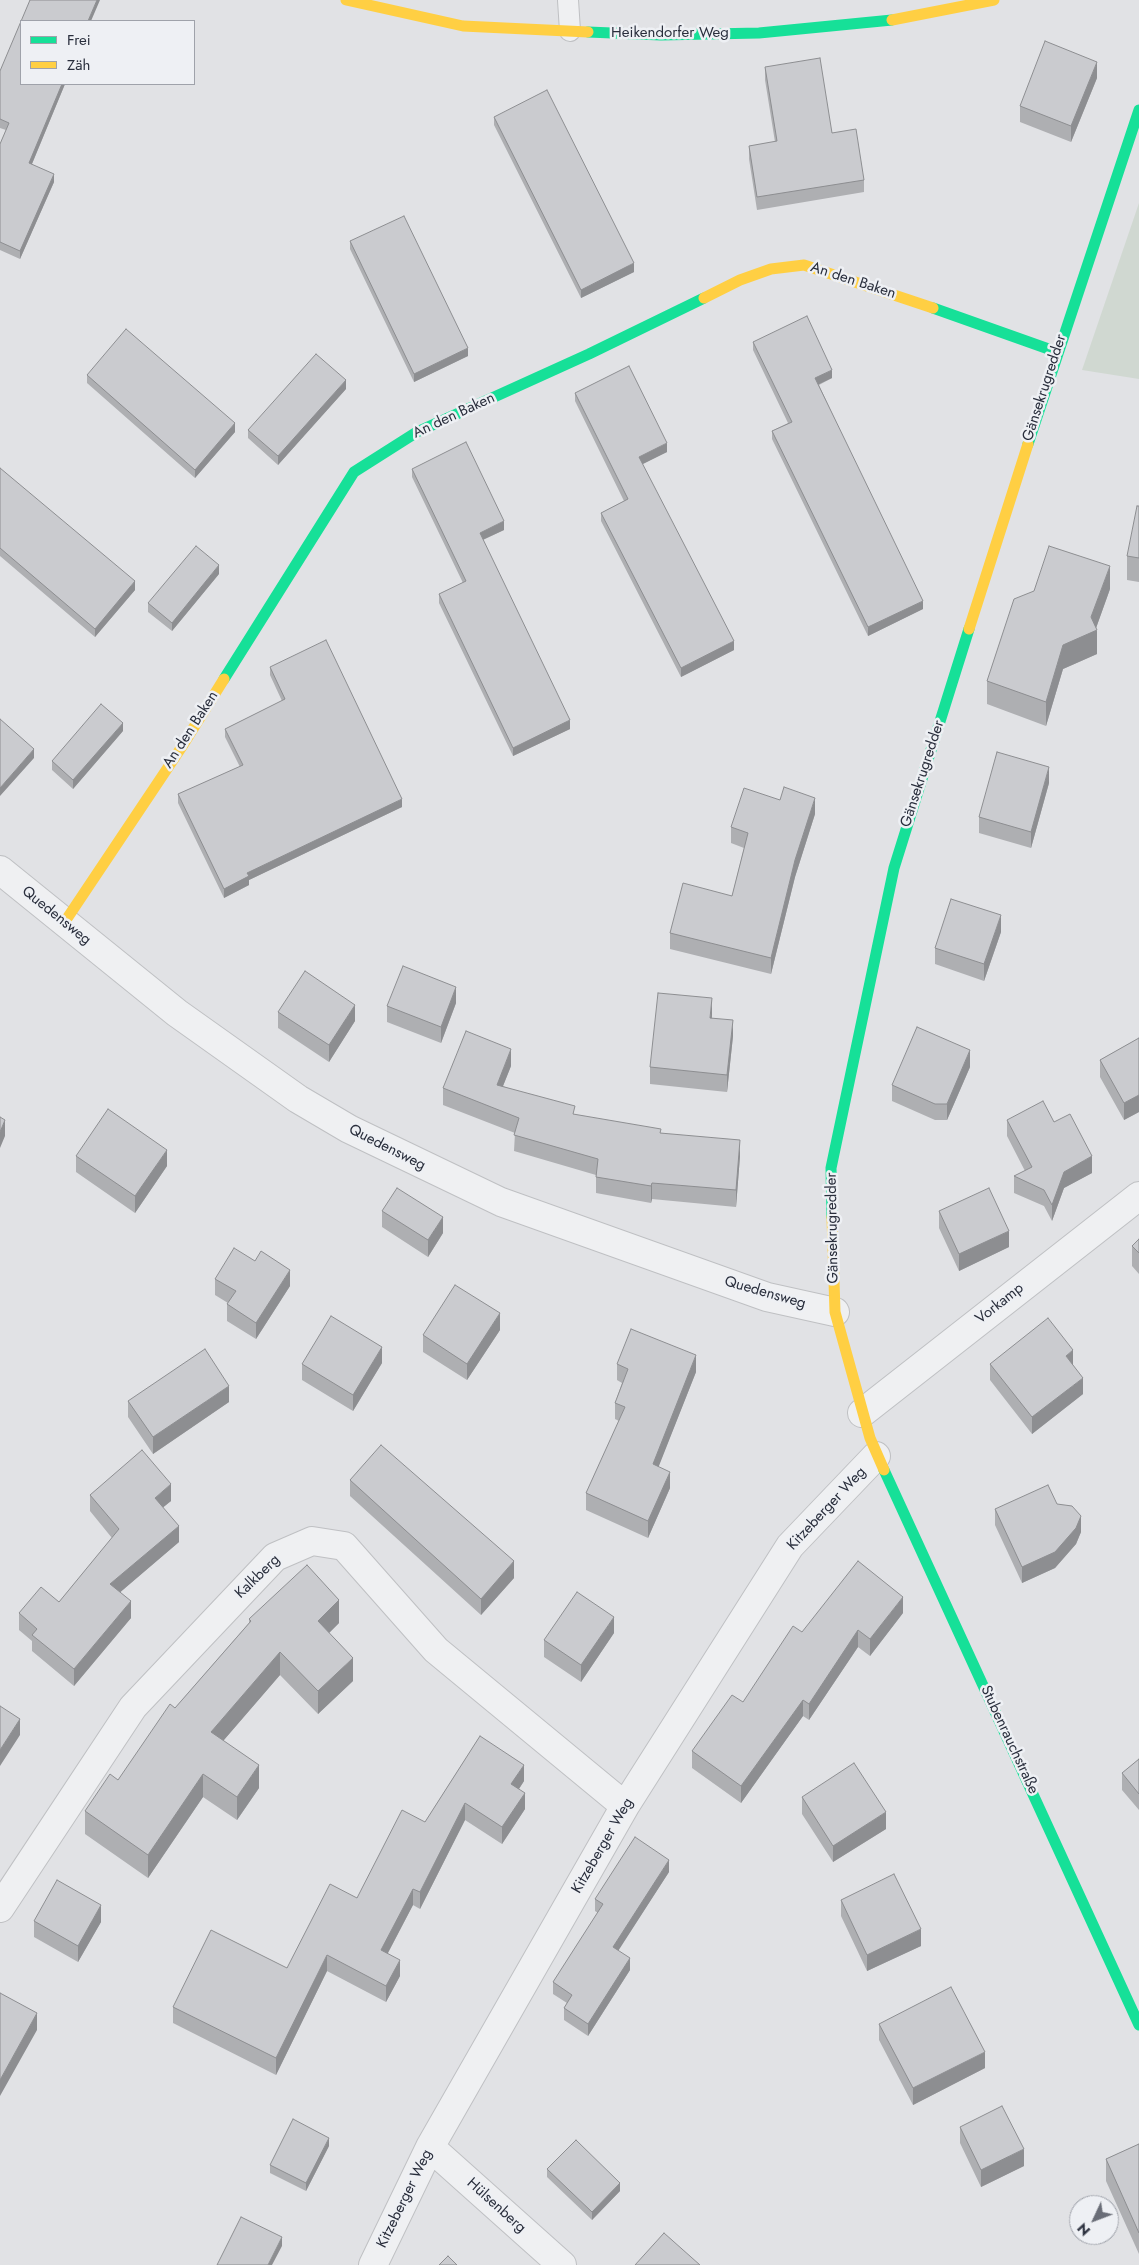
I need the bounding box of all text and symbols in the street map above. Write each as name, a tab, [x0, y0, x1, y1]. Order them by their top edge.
legend	[20, 20, 195, 85]
street label: Heikendorfer Weg	[611, 24, 729, 42]
text: Frei	[67, 29, 91, 51]
text: Zäh	[67, 54, 90, 76]
street label: An den Baken	[808, 259, 898, 303]
street label: Gänsekrugredder	[1019, 332, 1071, 444]
street label: An den Baken	[410, 389, 498, 443]
street label: An den Baken	[159, 688, 223, 772]
street label: Gänsekrugredder	[897, 718, 949, 830]
street label: Quedensweg	[18, 883, 94, 949]
street label: Quedensweg	[346, 1121, 428, 1175]
street label: Gänsekrugredder	[823, 1172, 843, 1284]
street label: Quedensweg	[722, 1273, 808, 1313]
street label: Vorkamp	[972, 1280, 1028, 1328]
street label: Kitzeberger Weg	[784, 1464, 870, 1554]
street label: Kalkberg	[232, 1551, 284, 1603]
street label: Stubenrauchstraße	[976, 1683, 1042, 1797]
street label: Kitzeberger Weg	[568, 1795, 638, 1897]
street label: Kitzeberger Weg	[373, 2147, 437, 2251]
street label: Hülsenberg	[463, 2175, 529, 2237]
north arrow	[1069, 2195, 1119, 2245]
text: N	[1073, 2219, 1095, 2240]

